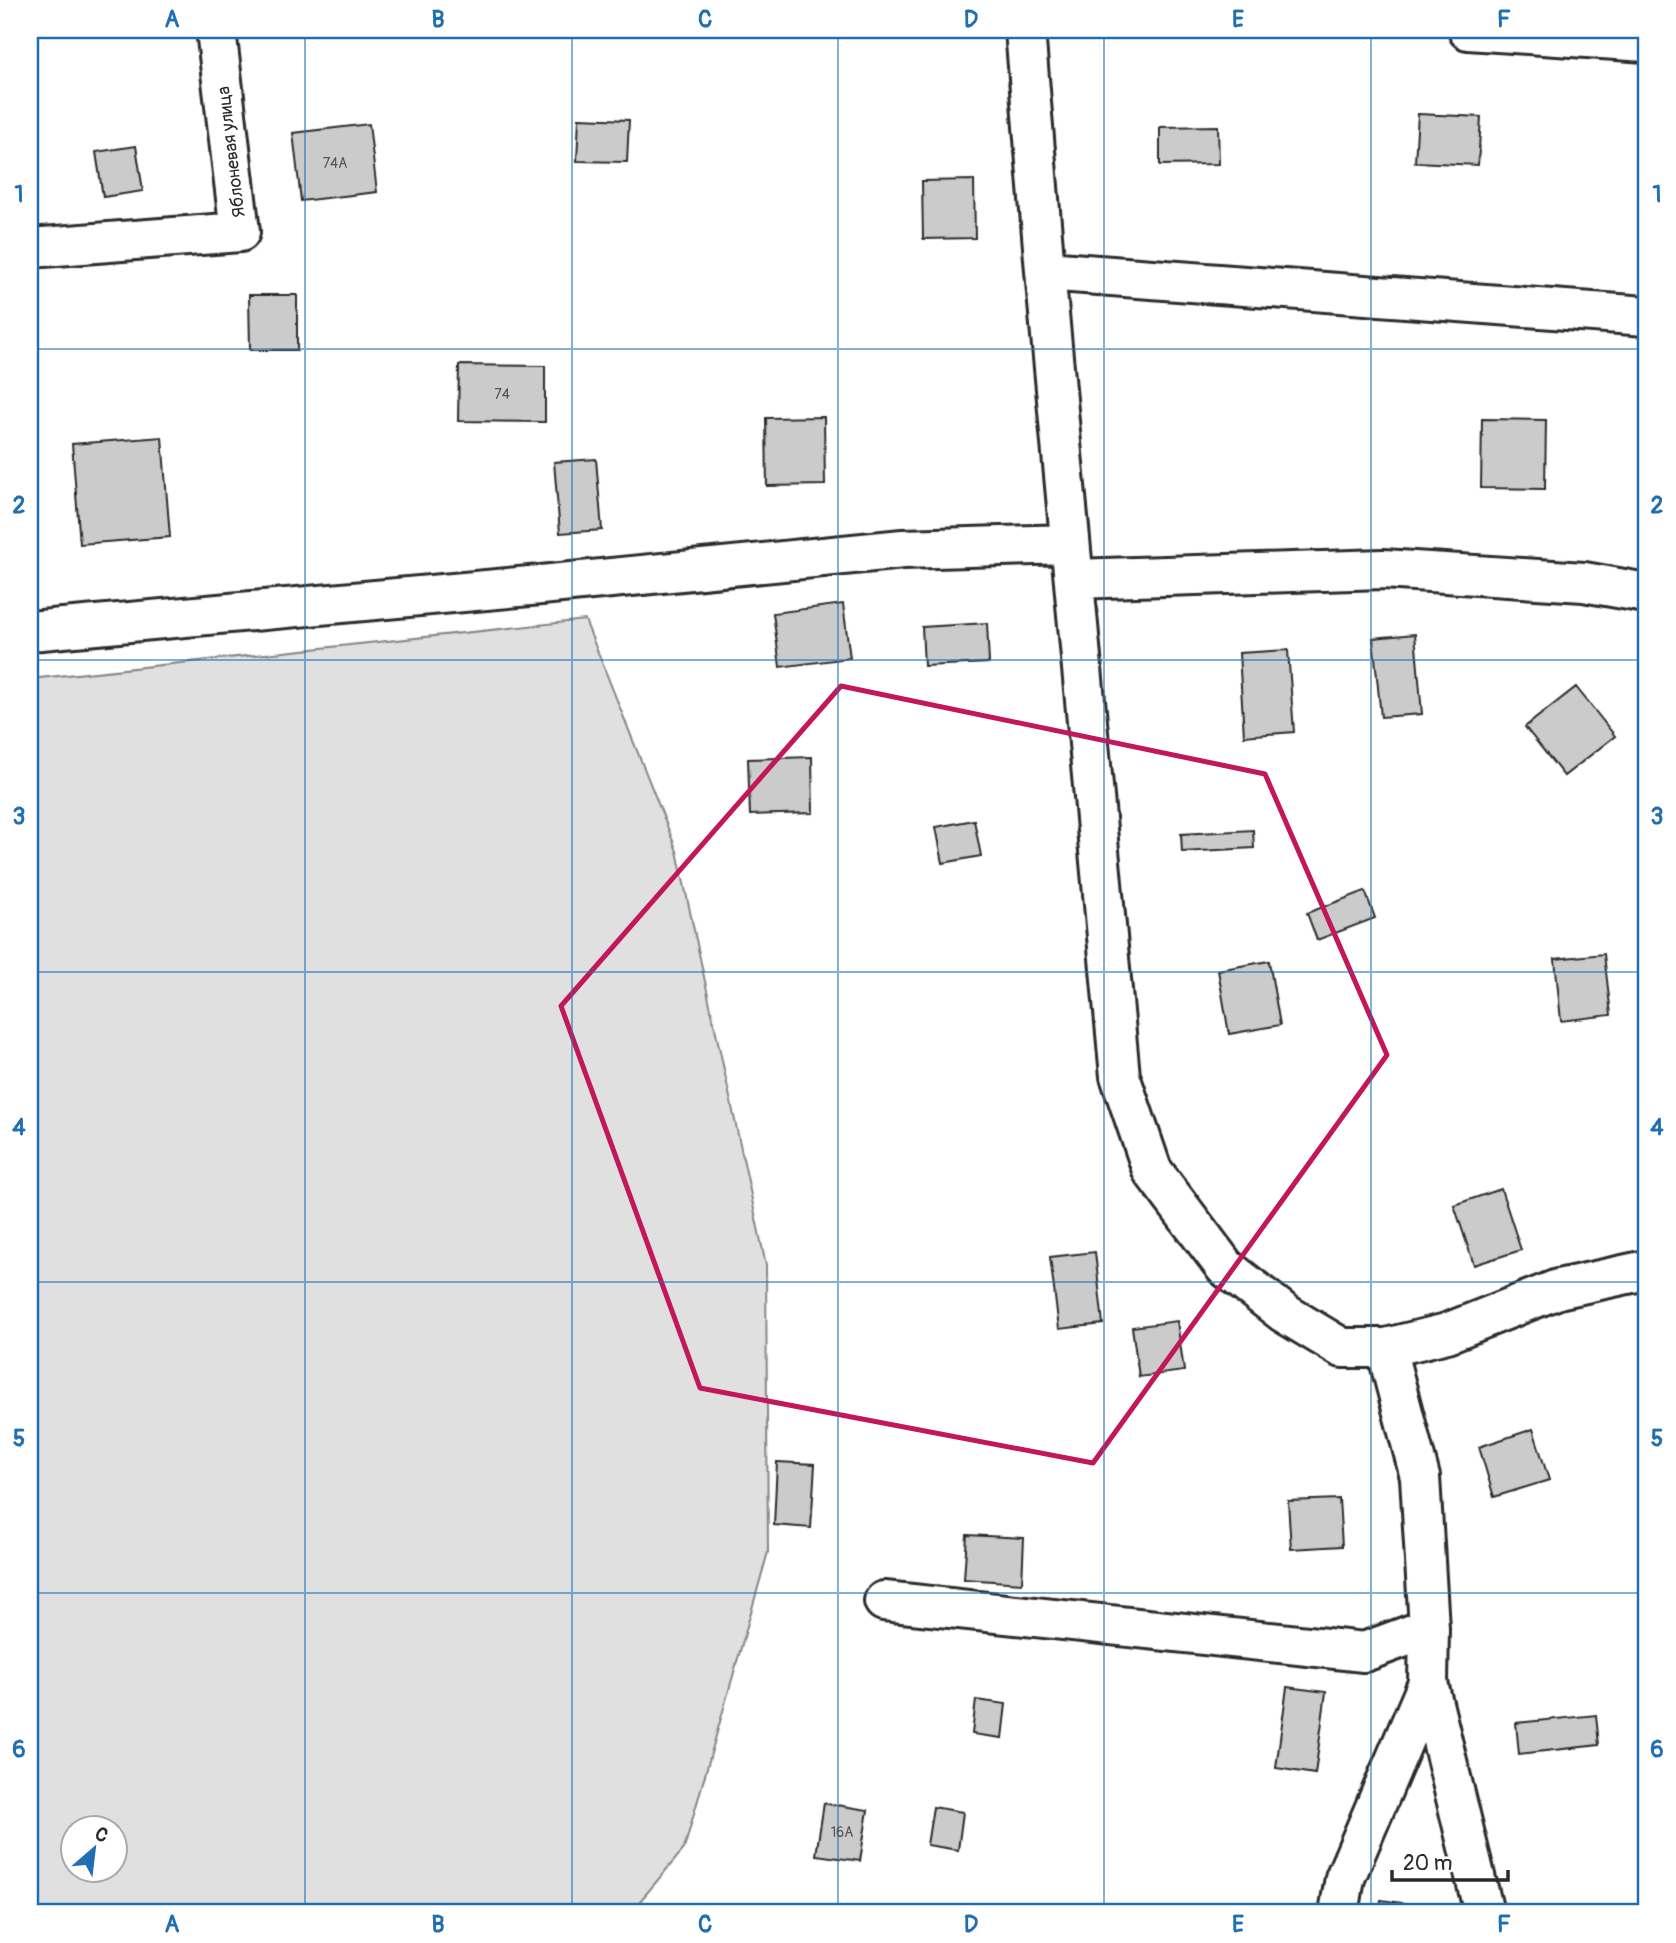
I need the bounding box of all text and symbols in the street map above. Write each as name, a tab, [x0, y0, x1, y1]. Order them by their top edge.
text: A	[165, 5, 180, 34]
text: B	[431, 5, 445, 34]
text: C	[698, 5, 712, 34]
text: D	[964, 5, 978, 34]
text: E	[1232, 5, 1244, 34]
text: F	[1497, 5, 1511, 34]
street label: Яблоневая улица	[212, 85, 251, 219]
house number: 74А	[323, 155, 347, 172]
text: 1	[15, 180, 24, 209]
text: 1	[1653, 180, 1662, 209]
house number: 74	[494, 386, 510, 403]
text: 2	[13, 491, 26, 520]
text: 2	[1651, 491, 1664, 520]
text: 3	[13, 802, 25, 831]
text: 3	[1651, 802, 1663, 831]
text: 4	[12, 1113, 26, 1142]
text: 4	[1650, 1113, 1664, 1142]
text: 5	[13, 1424, 25, 1453]
text: 5	[1651, 1424, 1663, 1453]
text: 6	[12, 1735, 26, 1764]
text: 6	[1650, 1735, 1664, 1764]
north arrow	[60, 1814, 130, 1884]
text: С	[91, 1822, 113, 1848]
house number: 16А	[831, 1824, 853, 1841]
scale bar	[1392, 1838, 1508, 1882]
text: 20 m	[1403, 1850, 1452, 1877]
text: A	[165, 1910, 180, 1939]
text: B	[431, 1910, 445, 1939]
text: C	[698, 1910, 712, 1939]
text: D	[964, 1910, 978, 1939]
text: E	[1232, 1910, 1244, 1939]
text: F	[1497, 1910, 1511, 1939]

